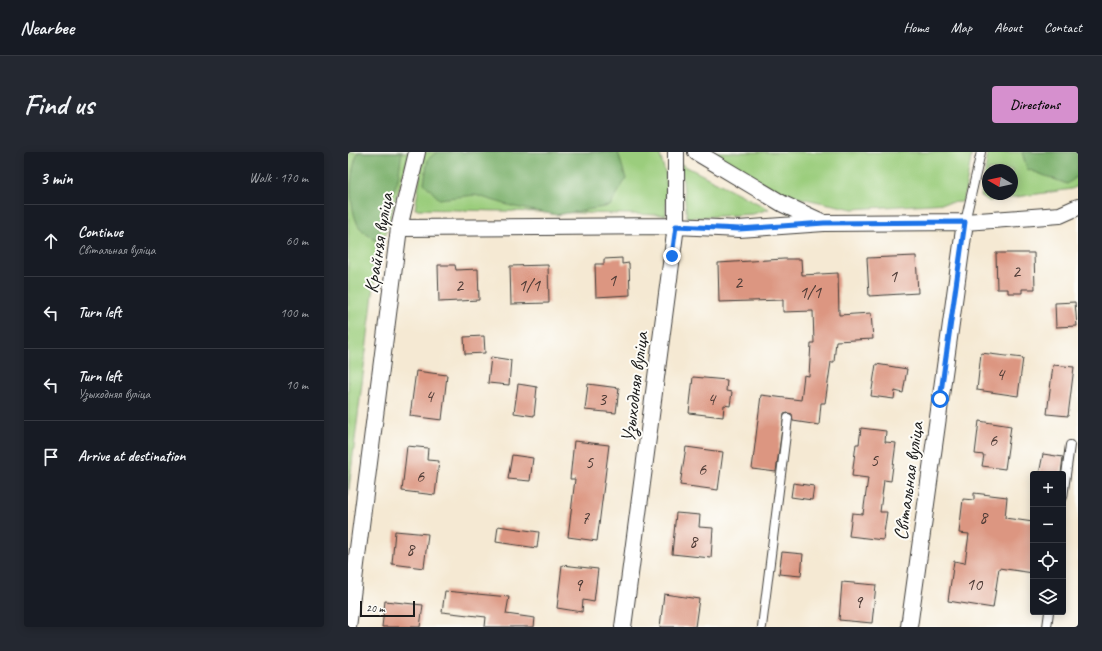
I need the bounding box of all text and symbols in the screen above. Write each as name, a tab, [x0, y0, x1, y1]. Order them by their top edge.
text: Nearbee	[20, 16, 74, 40]
text: Home	[903, 19, 929, 36]
text: Map	[951, 19, 972, 36]
text: About	[994, 19, 1022, 36]
text: Contact	[1044, 19, 1082, 36]
button: Directions	[992, 86, 1078, 123]
text: Find us	[24, 87, 94, 122]
north arrow	[982, 164, 1018, 200]
text: 3 min	[40, 168, 73, 189]
text: Walk · 170 m	[249, 170, 308, 186]
street label: Крайняя вуліца	[358, 190, 399, 295]
text: Continue	[78, 223, 123, 242]
icon: ahead	[40, 230, 62, 252]
text: 60 m	[286, 233, 308, 249]
text: Світальная вуліца	[78, 242, 155, 258]
route end	[663, 247, 681, 265]
house number: 2	[1012, 260, 1022, 282]
house number: 1	[889, 265, 898, 287]
house number: 1	[608, 269, 617, 291]
house number: 2	[734, 271, 744, 293]
house number: 2	[455, 274, 465, 296]
house number: 1/1	[518, 274, 541, 296]
house number: 1/1	[799, 281, 822, 303]
icon: left	[40, 302, 62, 324]
text: Turn left	[78, 303, 121, 322]
text: 100 m	[280, 305, 308, 321]
street label: Узыходняя вуліца	[615, 329, 655, 444]
house number: 4	[996, 363, 1006, 385]
text: Turn left	[78, 367, 121, 386]
icon: left	[40, 374, 62, 396]
text: 10 m	[286, 377, 308, 393]
house number: 4	[425, 385, 435, 407]
text: Узыходняя вуліца	[78, 386, 150, 402]
house number: 3	[598, 388, 608, 410]
house number: 4	[707, 388, 717, 410]
route start	[931, 390, 949, 408]
street label: Світальная вуліца	[888, 419, 929, 542]
house number: 6	[989, 429, 998, 451]
icon: arrive	[40, 446, 62, 468]
text: Arrive at destination	[78, 447, 185, 466]
house number: 5	[870, 449, 879, 471]
house number: 5	[585, 451, 594, 473]
house number: 6	[698, 458, 707, 480]
house number: 6	[416, 465, 425, 487]
map controls	[1030, 471, 1066, 615]
button: +	[1030, 471, 1066, 507]
house number: 8	[979, 506, 989, 528]
house number: 7	[581, 507, 590, 529]
button: −	[1030, 507, 1066, 543]
house number: 8	[689, 530, 699, 552]
house number: 8	[406, 538, 416, 560]
button: locate	[1030, 543, 1066, 579]
house number: 10	[966, 573, 984, 595]
house number: 9	[574, 574, 584, 596]
button: layers	[1030, 579, 1066, 615]
house number: 9	[854, 591, 864, 613]
scale bar	[360, 599, 415, 618]
text: 20 m	[366, 601, 385, 615]

